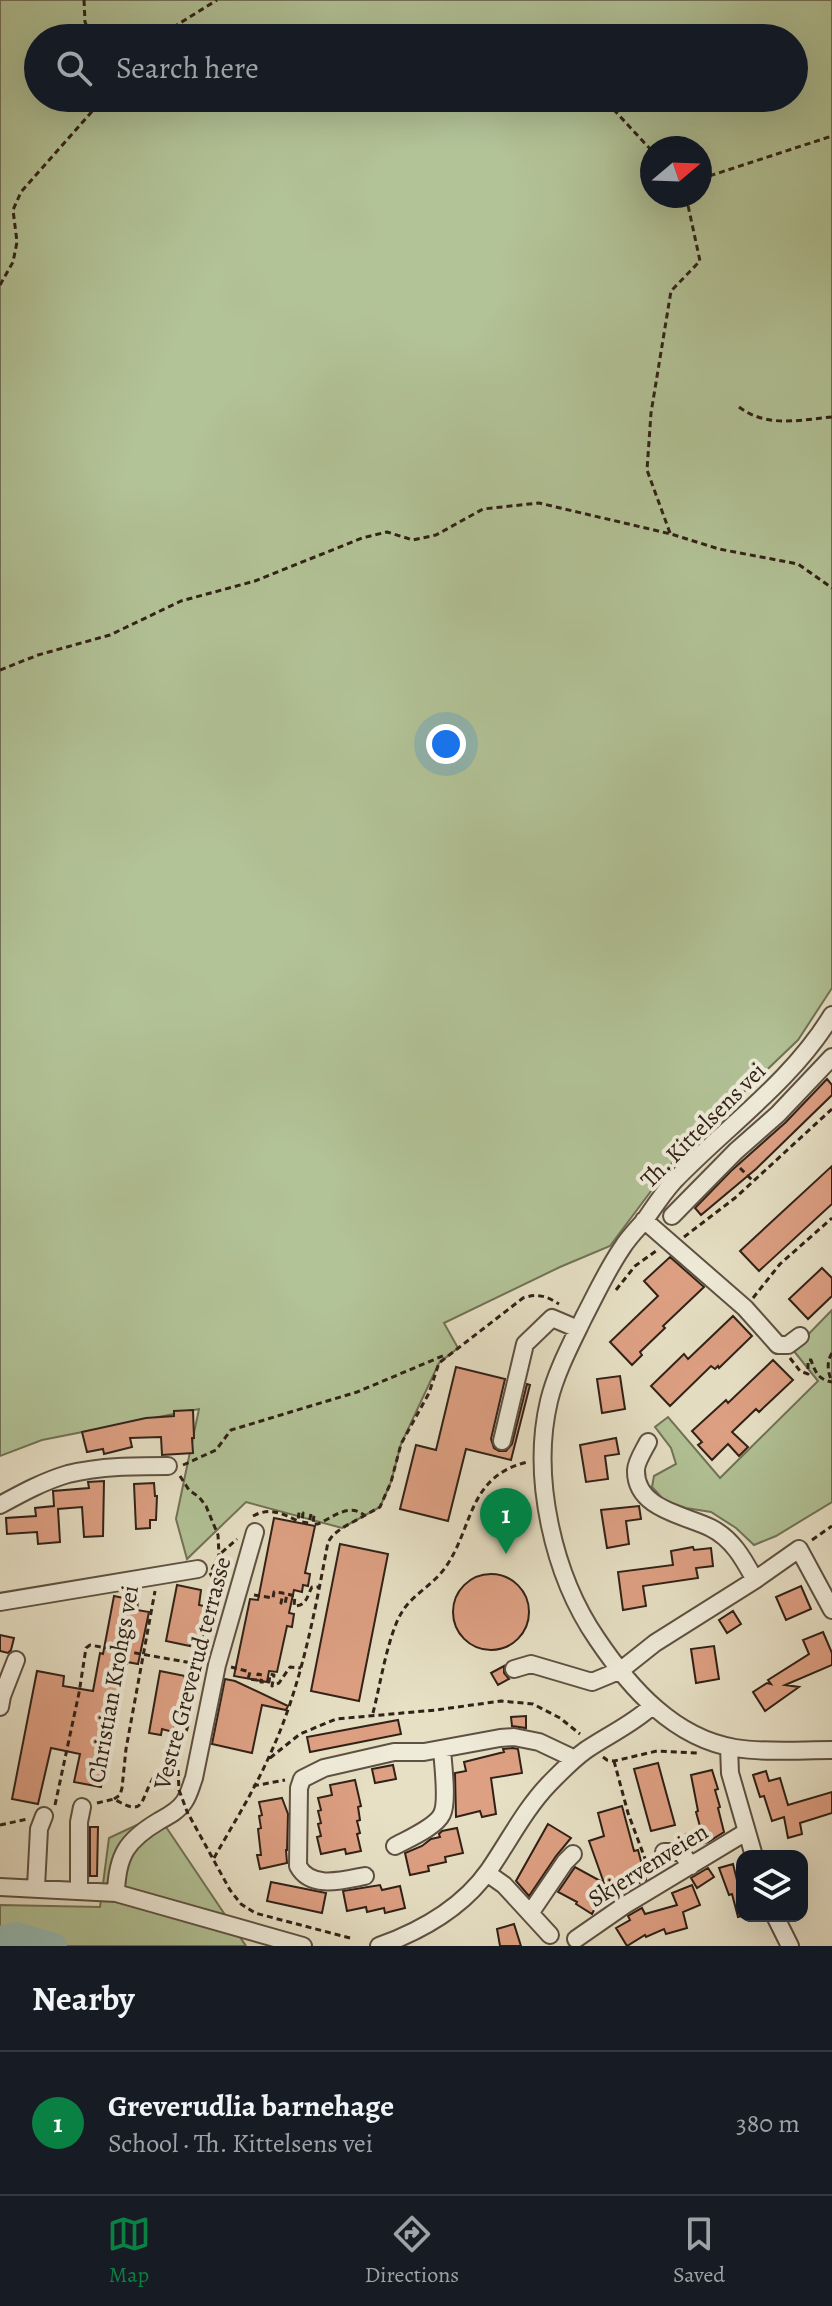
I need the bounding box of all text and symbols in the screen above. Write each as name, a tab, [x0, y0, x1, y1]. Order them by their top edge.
search box	[24, 24, 808, 112]
icon: search	[52, 46, 96, 90]
text: Search here	[116, 48, 259, 88]
north arrow	[640, 136, 712, 208]
your location	[426, 724, 466, 764]
street label: Th. Kittelsens vei	[633, 1055, 773, 1195]
pin: 1	[480, 1488, 532, 1554]
street label: Vestre Greverud terrasse	[145, 1553, 238, 1794]
street label: Christian Krohgs vei	[80, 1583, 146, 1785]
street label: Skjervenveien	[582, 1815, 714, 1915]
map controls	[736, 1850, 808, 1922]
button: layers	[736, 1850, 808, 1922]
text: Nearby	[32, 1975, 135, 2022]
text: Greverudlia barnehage	[108, 2086, 394, 2126]
text: 1	[53, 2106, 63, 2141]
text: 380 m	[736, 2106, 800, 2141]
text: School · Th. Kittelsens vei	[108, 2126, 373, 2161]
tab: Map	[107, 2212, 151, 2290]
tab: Directions	[365, 2212, 459, 2290]
tab: Saved	[673, 2212, 725, 2290]

